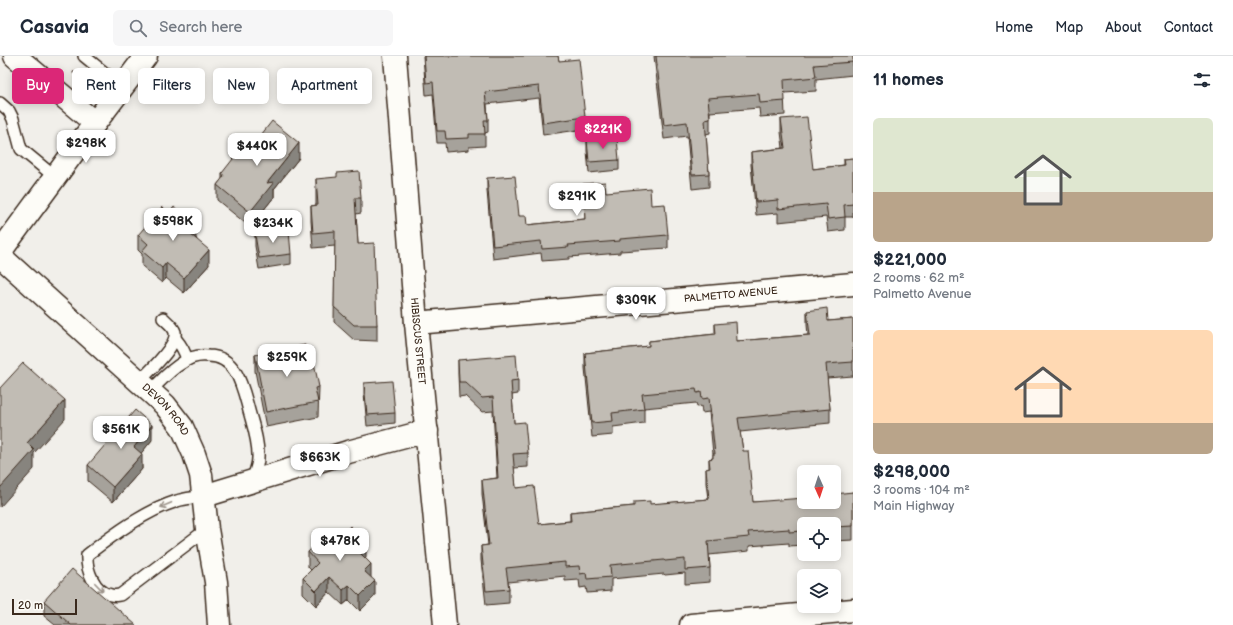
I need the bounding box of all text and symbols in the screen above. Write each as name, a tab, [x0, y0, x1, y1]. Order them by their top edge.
search box	[113, 10, 393, 46]
text: Casavia	[20, 16, 89, 39]
icon: search	[127, 17, 149, 39]
text: Search here	[159, 18, 242, 37]
text: Home	[995, 19, 1033, 36]
text: Map	[1055, 19, 1083, 36]
text: About	[1105, 19, 1142, 36]
text: Contact	[1164, 19, 1213, 36]
chip: Buy	[12, 68, 64, 104]
chip: Rent	[72, 68, 130, 104]
chip: Filters	[138, 68, 205, 104]
chip: New	[213, 68, 269, 104]
chip: Apartment	[277, 68, 372, 104]
icon: filters	[1191, 69, 1213, 91]
text: 11 homes	[873, 70, 944, 90]
pin: $221K	[575, 116, 631, 150]
text: $221K	[584, 121, 622, 137]
pin: $298K	[58, 130, 114, 164]
pin: $440K	[229, 133, 285, 167]
text: $298K	[66, 135, 106, 151]
text: $440K	[237, 138, 277, 154]
icon: home	[1007, 144, 1079, 216]
pin: $291K	[549, 183, 605, 217]
text: $291K	[558, 188, 596, 204]
pin: $598K	[145, 208, 201, 242]
pin: $234K	[245, 210, 301, 244]
text: $598K	[153, 213, 193, 229]
text: $234K	[253, 215, 293, 231]
text: $221,000	[873, 250, 947, 270]
text: 2 rooms · 62 m²	[873, 270, 965, 286]
street label: PALMETTO AVENUE	[683, 285, 778, 305]
text: Palmetto Avenue	[873, 286, 972, 302]
pin: $309K	[608, 287, 664, 321]
text: $309K	[616, 292, 656, 308]
street label: HIBISCUS STREET	[408, 297, 428, 385]
pin: $259K	[259, 344, 315, 378]
text: $259K	[267, 349, 307, 365]
icon: home	[1007, 356, 1079, 428]
street label: DEVON ROAD	[139, 381, 191, 437]
pin: $561K	[93, 416, 149, 450]
text: $561K	[102, 421, 140, 437]
pin: $663K	[292, 444, 348, 478]
text: $663K	[300, 449, 340, 465]
text: $298,000	[873, 462, 950, 482]
north arrow	[797, 465, 841, 509]
map controls	[797, 465, 841, 613]
text: 3 rooms · 104 m²	[873, 482, 970, 498]
text: Main Highway	[873, 498, 954, 514]
one-way arrow	[161, 502, 173, 509]
button: locate	[797, 517, 841, 561]
pin: $478K	[312, 528, 368, 562]
text: $478K	[320, 533, 360, 549]
button: layers	[797, 569, 841, 613]
one-way arrow	[95, 582, 104, 592]
scale bar	[12, 597, 77, 616]
text: 20 m	[18, 599, 43, 612]

